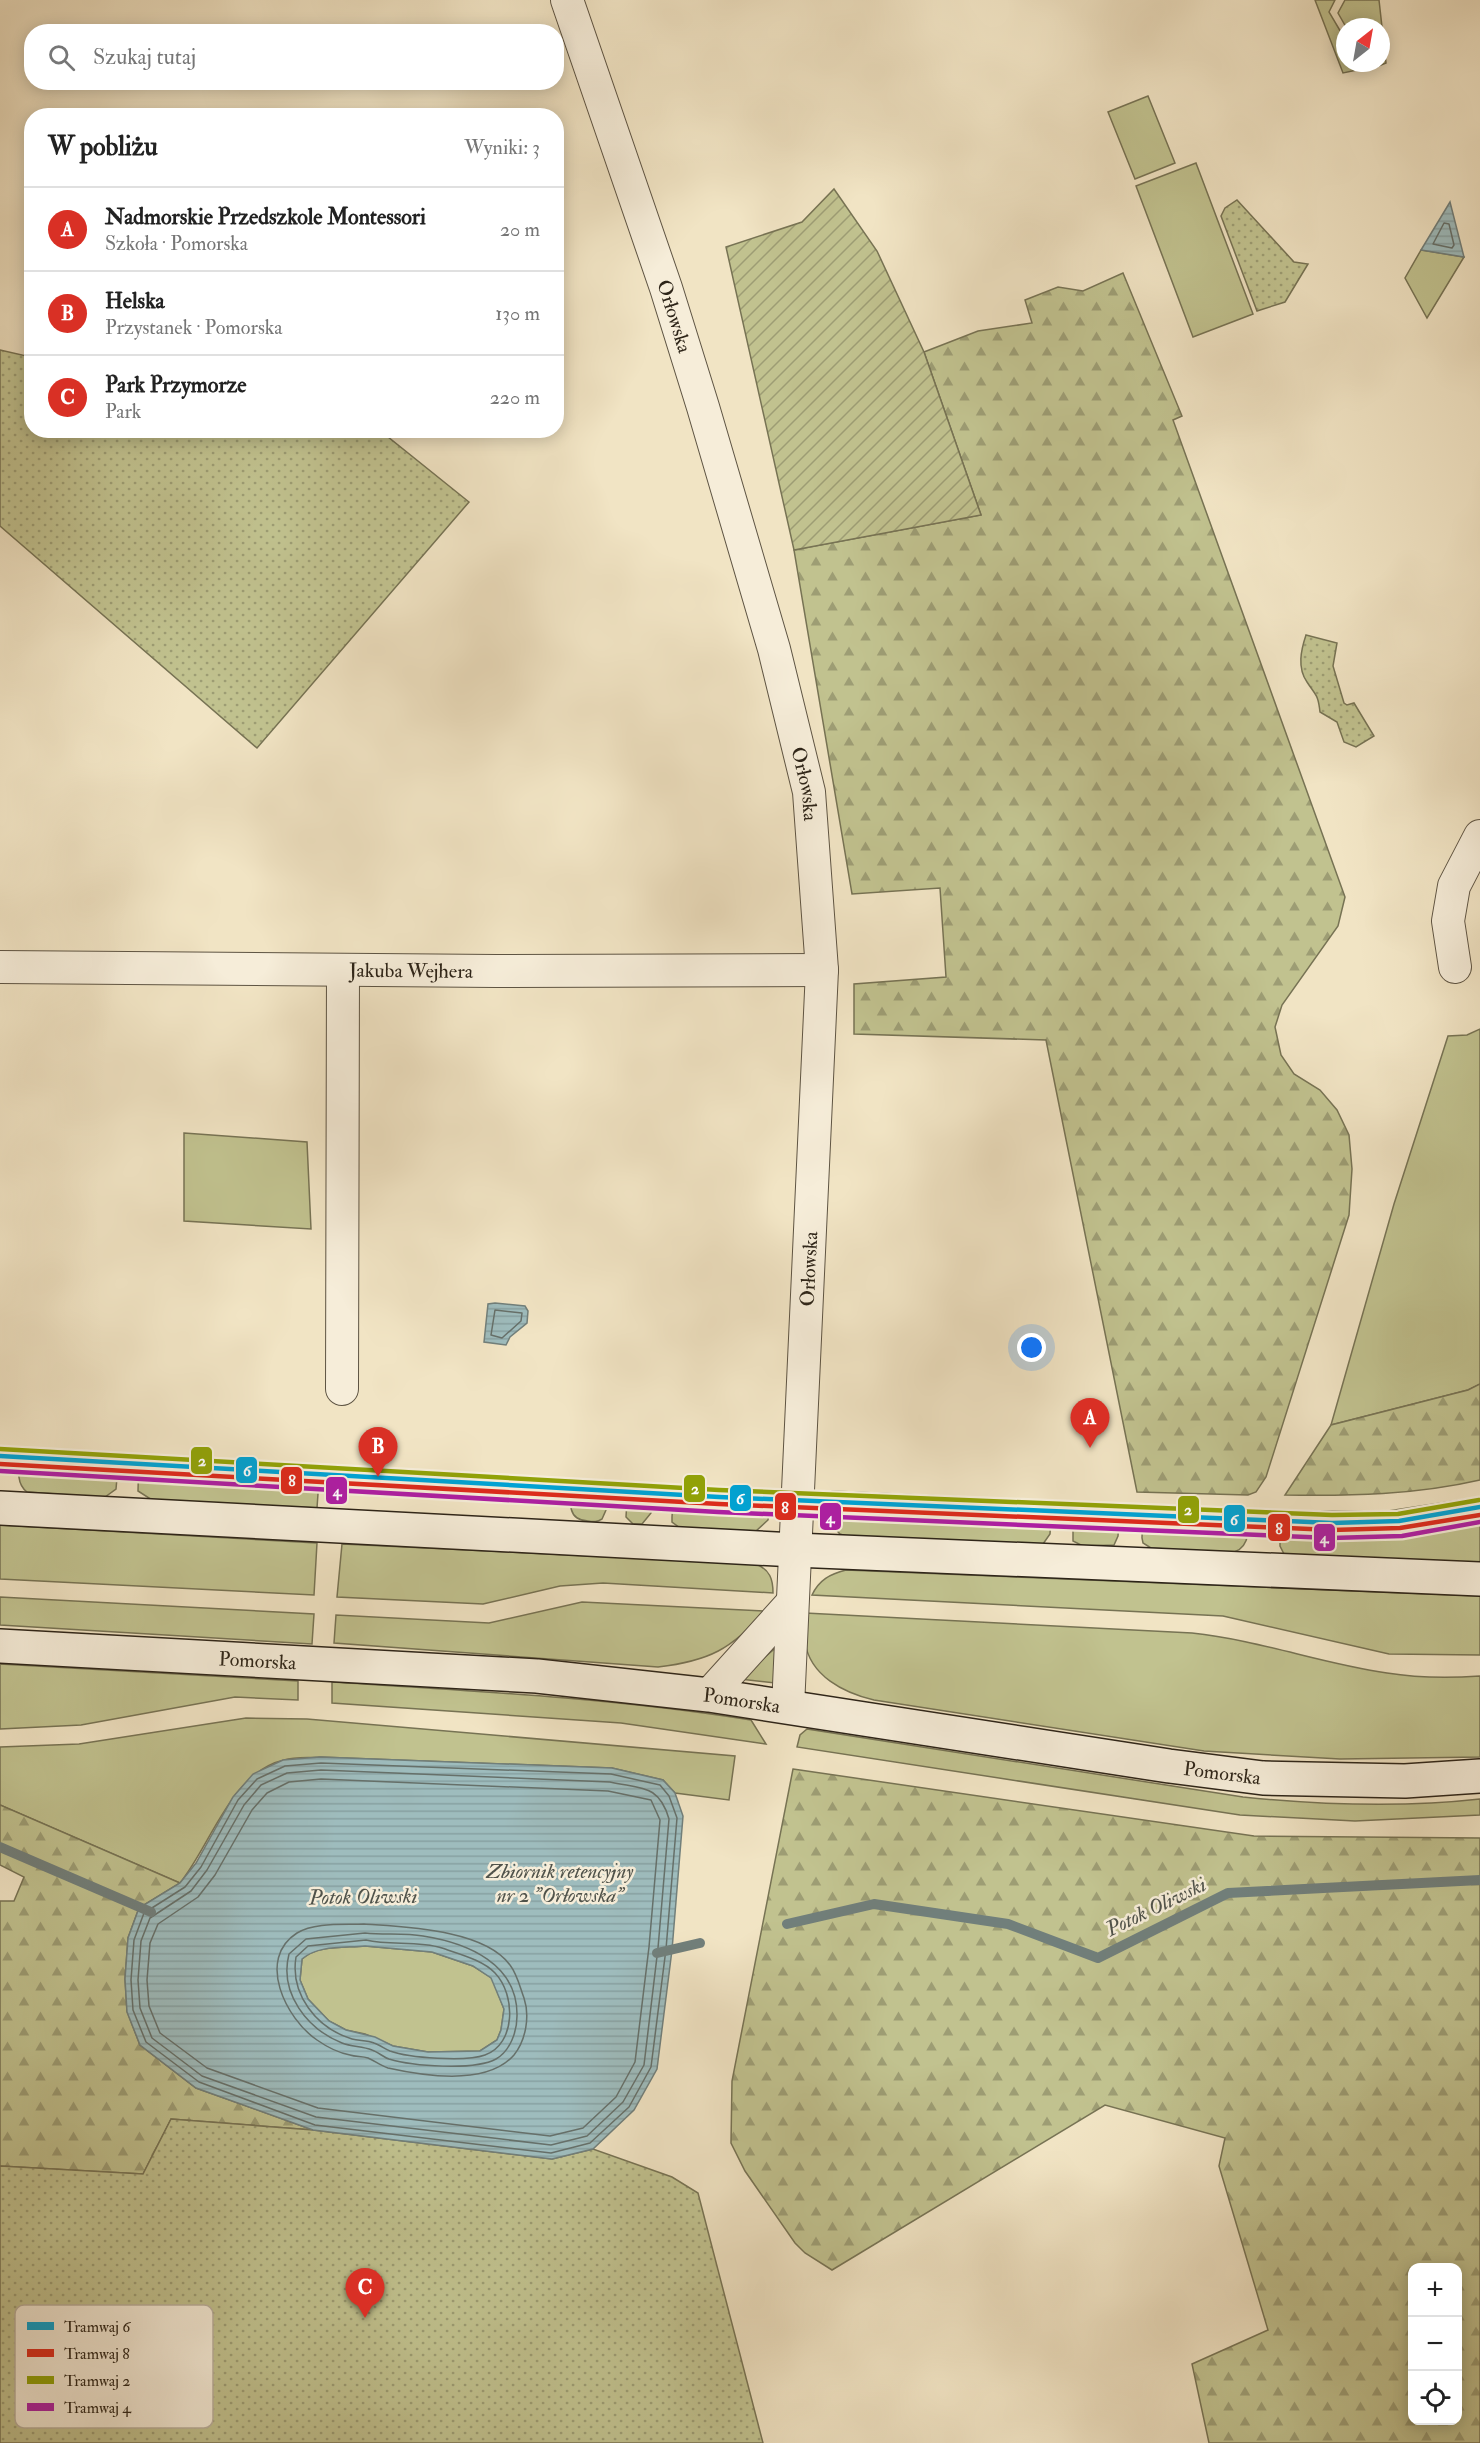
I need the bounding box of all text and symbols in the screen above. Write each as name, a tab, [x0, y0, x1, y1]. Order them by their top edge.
north arrow	[1336, 18, 1390, 72]
search box	[24, 24, 564, 90]
icon: search	[45, 41, 78, 74]
text: Szukaj tutaj	[93, 43, 196, 71]
text: W pobliżu	[48, 131, 158, 163]
text: Wyniki: 3	[464, 135, 540, 160]
text: Nadmorskie Przedszkole Montessori	[105, 203, 426, 231]
text: A	[61, 217, 74, 242]
text: 20 m	[500, 217, 540, 242]
text: Szkoła · Pomorska	[105, 231, 248, 256]
street label: Orłowska	[652, 277, 698, 356]
text: Helska	[105, 287, 165, 315]
text: B	[61, 301, 74, 326]
text: 130 m	[495, 301, 540, 326]
text: Przystanek · Pomorska	[105, 315, 282, 340]
text: Park Przymorze	[105, 371, 247, 399]
text: C	[60, 385, 75, 410]
text: 220 m	[490, 385, 540, 410]
text: Park	[105, 399, 141, 424]
street label: Orłowska	[786, 744, 824, 823]
street label: Jakuba Wejhera	[348, 957, 474, 983]
street label: Orłowska	[795, 1230, 823, 1307]
your location	[1017, 1333, 1046, 1362]
pin: A	[1070, 1398, 1110, 1448]
pin: B	[358, 1428, 398, 1477]
line badge: 2	[190, 1446, 213, 1475]
text: 2	[198, 1451, 206, 1471]
line badge: 6	[235, 1456, 258, 1484]
text: 6	[243, 1461, 253, 1481]
line badge: 8	[280, 1466, 303, 1495]
text: 8	[288, 1471, 296, 1491]
line badge: 2	[683, 1474, 706, 1503]
line badge: 4	[325, 1476, 348, 1505]
text: 2	[691, 1479, 699, 1499]
text: 4	[332, 1481, 343, 1501]
line badge: 6	[729, 1484, 752, 1512]
text: 6	[736, 1489, 746, 1509]
line badge: 8	[774, 1492, 797, 1521]
line badge: 2	[1177, 1495, 1200, 1524]
text: 8	[781, 1498, 789, 1518]
text: 2	[1184, 1500, 1192, 1520]
line badge: 4	[819, 1502, 842, 1531]
line badge: 6	[1223, 1504, 1246, 1533]
text: 4	[825, 1508, 836, 1528]
text: 6	[1230, 1510, 1240, 1530]
line badge: 8	[1267, 1513, 1291, 1542]
text: 8	[1275, 1519, 1283, 1539]
line badge: 4	[1313, 1523, 1336, 1552]
text: 4	[1319, 1528, 1330, 1548]
street label: Pomorska	[218, 1646, 298, 1675]
street label: Pomorska	[702, 1682, 783, 1718]
street label: Pomorska	[1182, 1755, 1263, 1790]
water label: Zbiornik retencyjny nr 2 "Orłowska"	[486, 1858, 634, 1909]
water label: Potok Oliwski	[1100, 1871, 1211, 1943]
water label: Potok Oliwski	[307, 1883, 418, 1911]
map controls	[1408, 2263, 1462, 2425]
button: +	[1408, 2263, 1462, 2317]
pin: C	[346, 2268, 385, 2318]
legend	[15, 2305, 213, 2428]
text: Tramwaj 6	[64, 2317, 131, 2337]
button: −	[1408, 2317, 1462, 2371]
text: Tramwaj 8	[64, 2344, 130, 2364]
text: Tramwaj 2	[64, 2371, 130, 2391]
button: locate	[1408, 2371, 1462, 2425]
text: Tramwaj 4	[64, 2398, 132, 2418]

